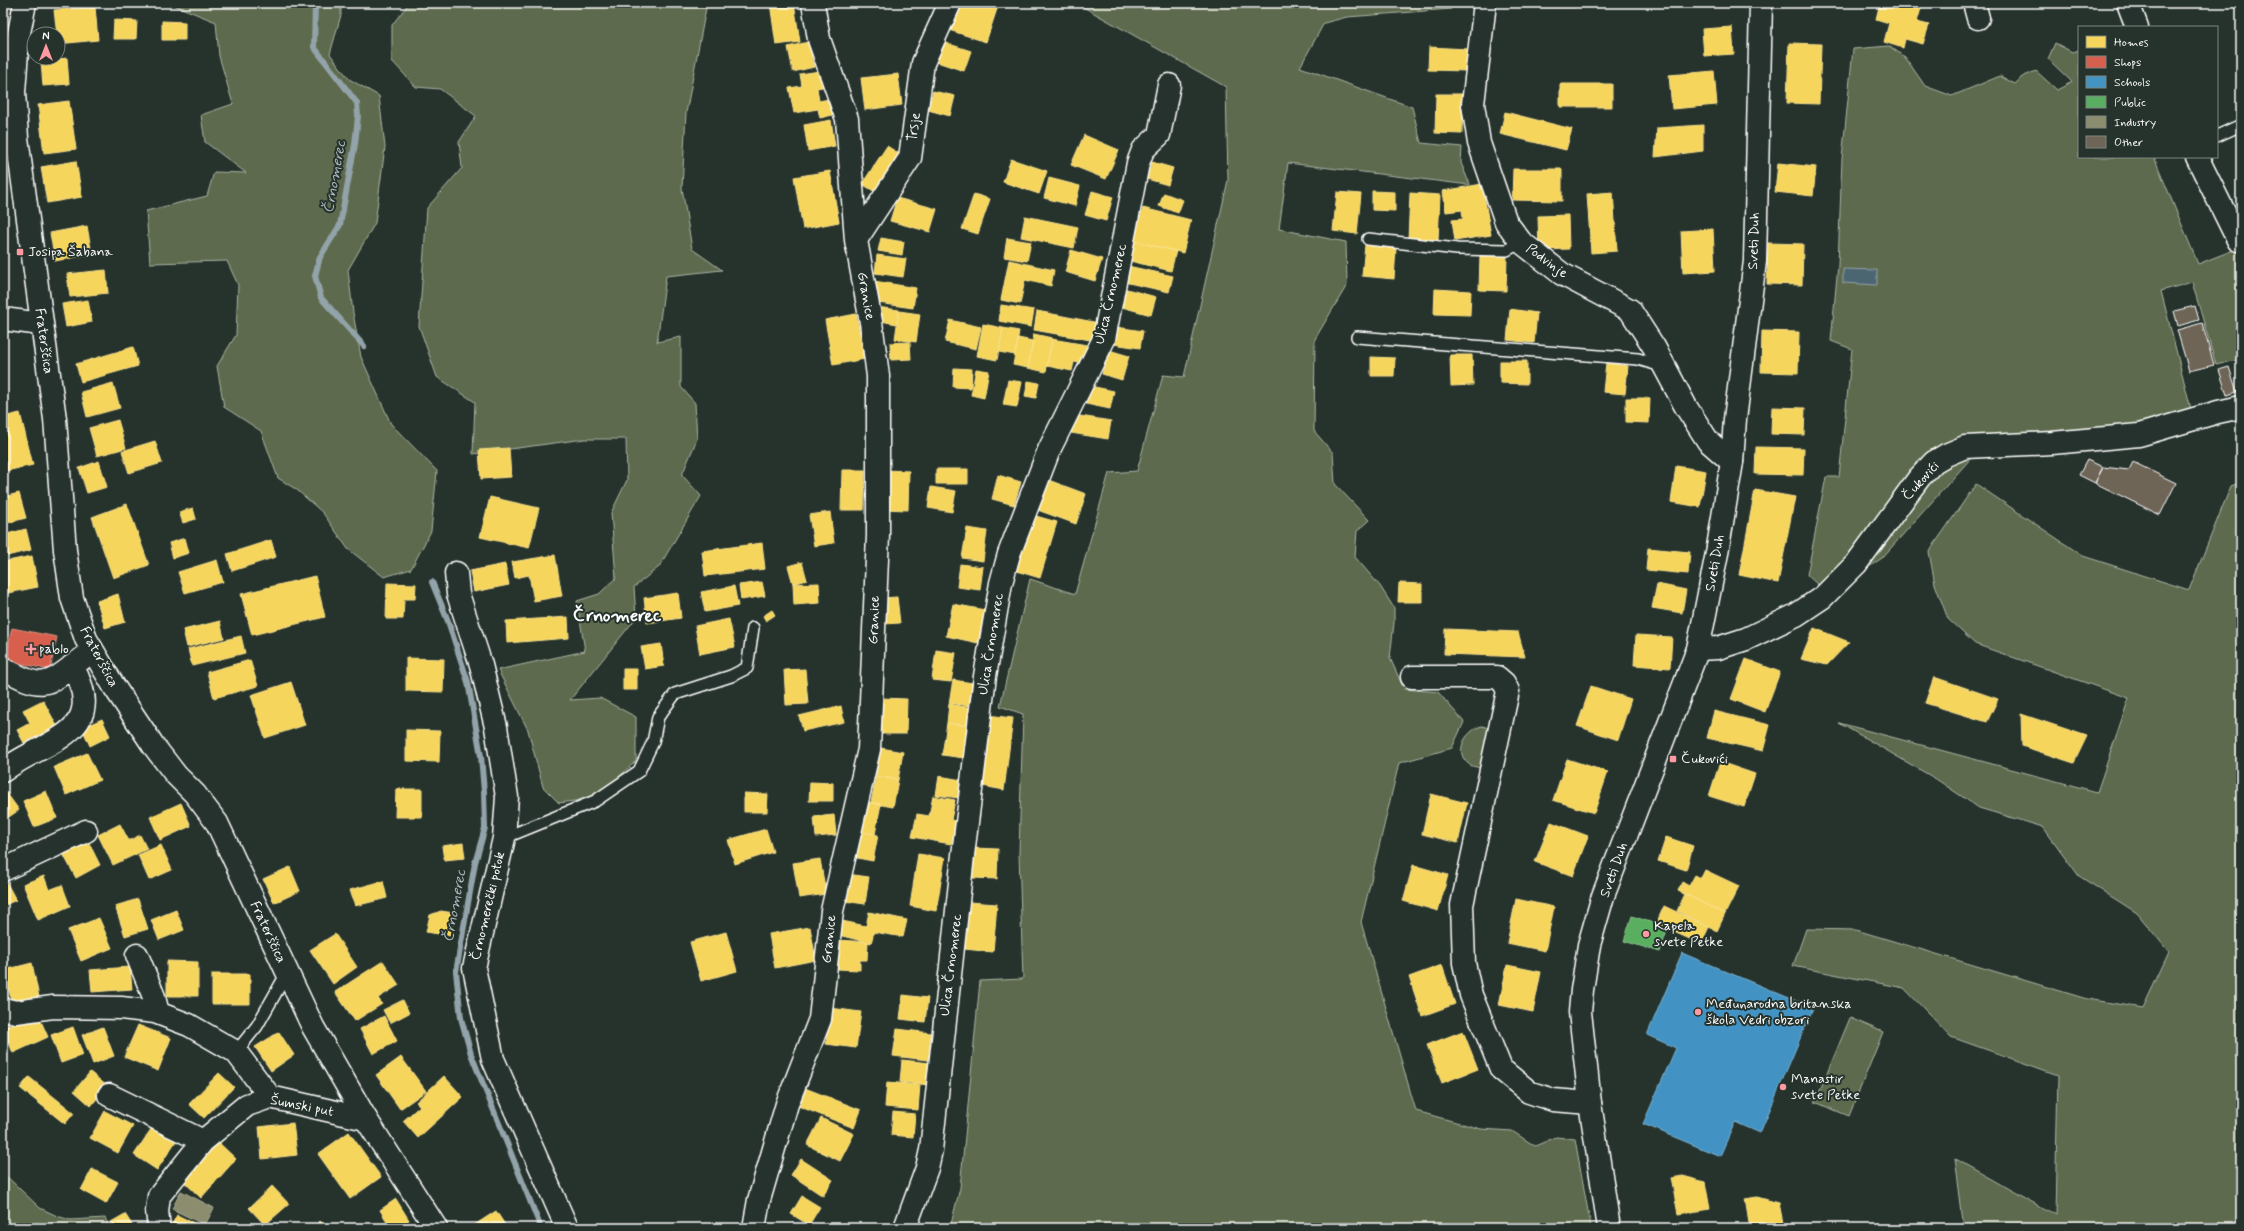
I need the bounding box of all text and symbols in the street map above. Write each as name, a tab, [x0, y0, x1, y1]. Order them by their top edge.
north arrow	[26, 26, 66, 66]
legend	[2078, 26, 2218, 158]
text: N	[42, 30, 50, 44]
text: Homes	[2114, 35, 2149, 51]
text: Shops	[2114, 55, 2141, 71]
text: Schools	[2114, 75, 2150, 91]
text: Public	[2114, 95, 2146, 111]
street label: Trsje	[903, 111, 925, 143]
text: Industry	[2114, 115, 2156, 131]
text: Other	[2114, 135, 2143, 151]
water label: Črnomerec	[319, 139, 351, 215]
street label: Sveti Duh	[1744, 212, 1764, 270]
street label: Podvinje	[1522, 240, 1572, 283]
street label: Ulica Črnomerec	[1091, 241, 1131, 346]
place label: Josipa Šabana	[28, 243, 113, 261]
marker: Josipa Šabana	[15, 247, 25, 257]
street label: Granice	[853, 270, 879, 322]
street label: Fraterščica	[30, 307, 58, 375]
street label: Čukovići	[1899, 458, 1943, 504]
street label: Sveti Duh	[1701, 533, 1729, 593]
street label: Ulica Črnomerec	[974, 591, 1008, 696]
street label: Granice	[864, 595, 884, 645]
district label: Črnomerec	[573, 604, 662, 628]
street label: Fraterščica	[75, 624, 123, 691]
place label: pablo	[39, 640, 69, 658]
marker: pablo	[26, 644, 36, 654]
place label: Čukovići	[1681, 750, 1728, 768]
marker: Čukovići	[1668, 754, 1678, 764]
street label: Sveti Duh	[1596, 840, 1632, 900]
street label: Črnomerečki potok	[467, 850, 509, 962]
water label: Črnomerec	[439, 868, 471, 944]
street label: Fraterščica	[246, 898, 290, 966]
street label: Ulica Črnomerec	[936, 912, 966, 1017]
street label: Granice	[818, 913, 841, 964]
place label: Kapela svete Petke	[1654, 917, 1723, 951]
marker: Kapela svete Petke	[1641, 929, 1651, 939]
place label: Međunarodna britanska škola Vedri obzori	[1706, 995, 1852, 1029]
marker: Međunarodna britanska škola Vedri obzori	[1693, 1007, 1703, 1017]
place label: Manastir svete Petke	[1791, 1070, 1860, 1104]
marker: Manastir svete Petke	[1778, 1082, 1788, 1092]
street label: Šumski put	[269, 1091, 335, 1121]

